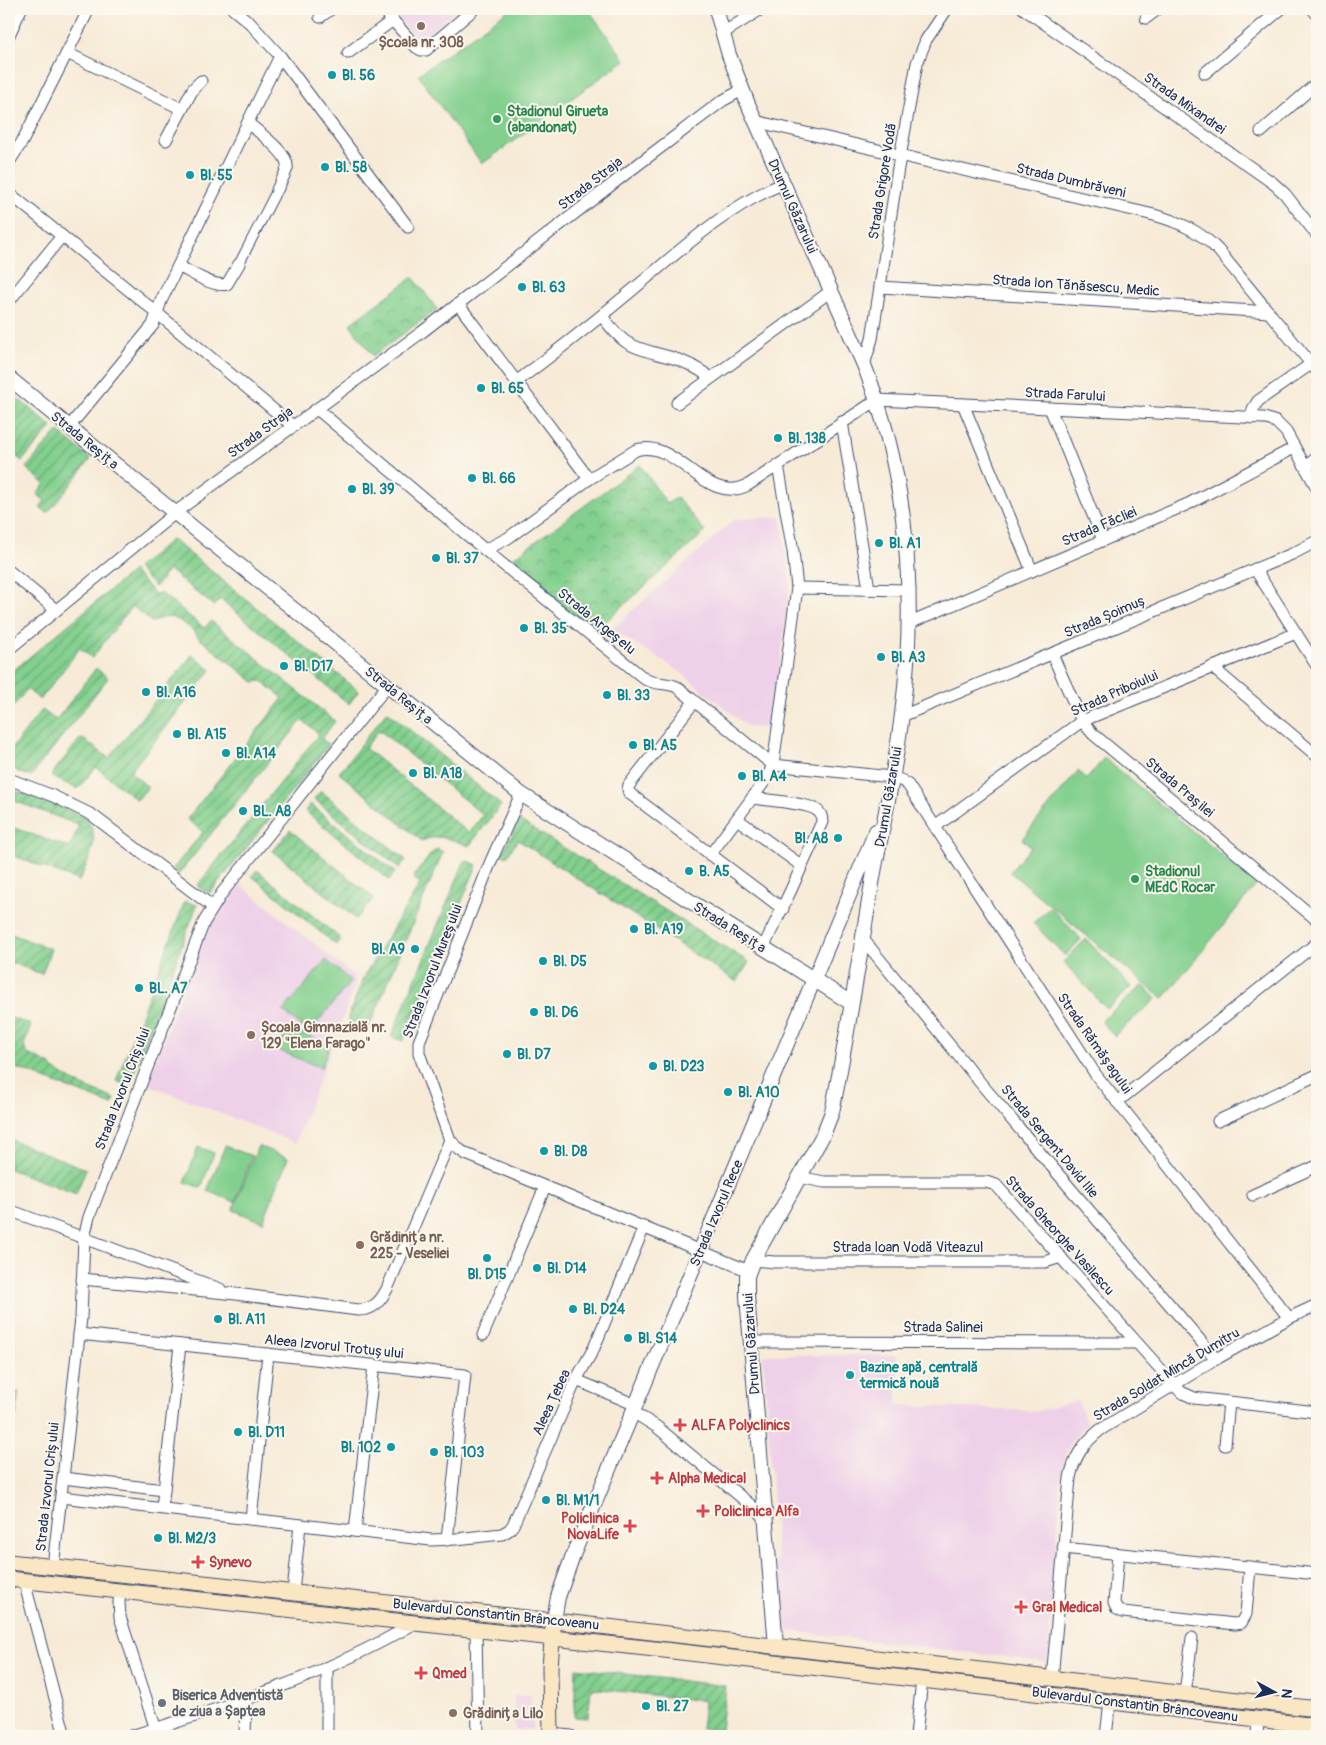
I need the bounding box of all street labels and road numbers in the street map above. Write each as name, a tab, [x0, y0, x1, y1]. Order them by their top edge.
street label: Strada Mixandrei	[1140, 69, 1229, 138]
street label: Strada Grigore Vodă	[865, 122, 900, 241]
street label: Strada Straja	[555, 153, 626, 214]
street label: Drumul Găzarului	[764, 156, 821, 256]
street label: Strada Dumbrăveni	[1015, 160, 1128, 201]
street label: Strada Ion Tănăsescu, Medic	[992, 271, 1160, 300]
street label: Strada Farului	[1024, 384, 1106, 405]
street label: Strada Straja	[224, 403, 296, 462]
street label: Strada Reșița	[47, 408, 122, 473]
street label: Strada Făcliei	[1059, 503, 1140, 550]
street label: Strada Argeșelu	[554, 585, 639, 658]
street label: Strada Șoimuș	[1062, 592, 1149, 641]
street label: Strada Reșița	[361, 663, 436, 728]
street label: Strada Priboiului	[1068, 666, 1161, 720]
street label: Drumul Găzarului	[871, 745, 906, 849]
street label: Strada Prașilei	[1142, 754, 1218, 821]
street label: Strada Reșița	[690, 898, 769, 956]
street label: Strada Izvorul Mureșului	[399, 901, 466, 1041]
street label: Strada Rămășagului	[1054, 990, 1136, 1097]
street label: Strada Izvorul Crișului	[91, 1025, 154, 1153]
street label: Strada Sergent David Ilie	[997, 1081, 1102, 1201]
street label: Strada Izvorul Rece	[686, 1157, 747, 1269]
street label: Strada Gheorghe Vasilescu	[1001, 1172, 1118, 1299]
street label: Strada Ioan Vodă Viteazul	[833, 1239, 983, 1256]
street label: Drumul Găzarului	[739, 1292, 764, 1395]
street label: Strada Salinei	[903, 1319, 983, 1336]
street label: Strada Soldat Mincă Dumitru	[1090, 1324, 1243, 1425]
street label: Aleea Izvorul Trotușului	[264, 1331, 405, 1362]
street label: Aleea Țebea	[529, 1367, 575, 1438]
street label: Strada Izvorul Crișului	[32, 1421, 63, 1552]
street label: Bulevardul Constantin Brâncoveanu	[392, 1595, 600, 1634]
street label: Bulevardul Constantin Brâncoveanu	[1031, 1683, 1239, 1726]

